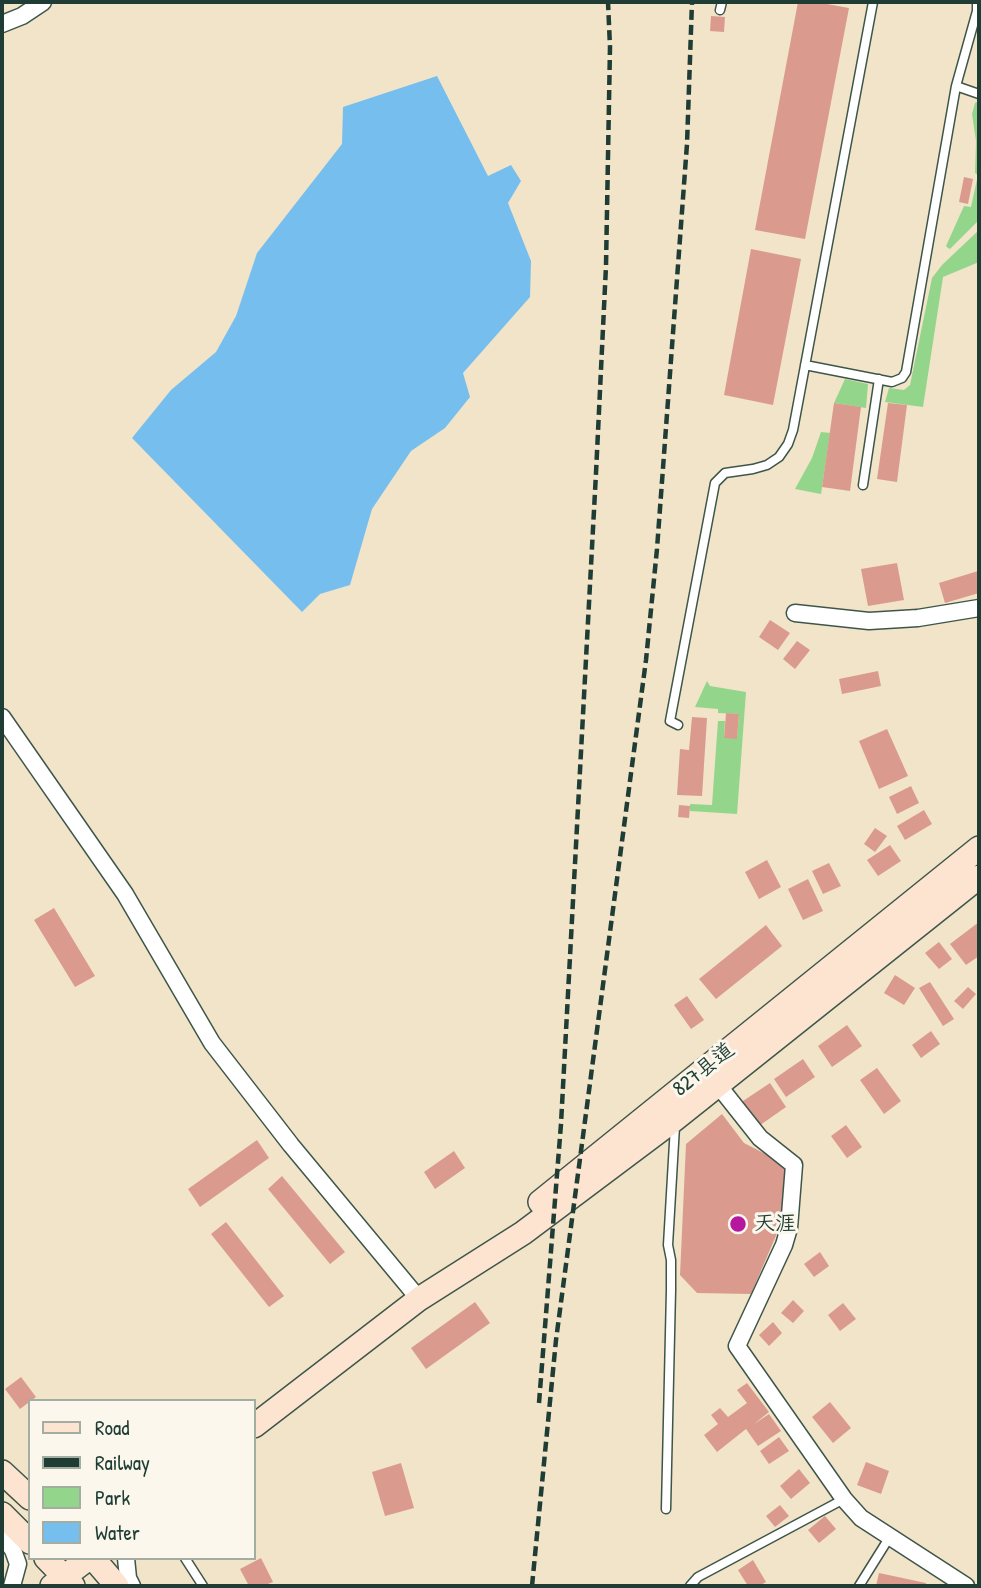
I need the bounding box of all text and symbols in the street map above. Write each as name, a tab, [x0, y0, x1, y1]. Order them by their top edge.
street label: 827县道	[668, 1038, 740, 1102]
place label: 天涯	[754, 1211, 796, 1237]
marker: 天涯	[728, 1214, 748, 1234]
legend	[28, 1399, 256, 1560]
text: Road	[95, 1413, 129, 1442]
text: Railway	[95, 1448, 150, 1477]
text: Park	[95, 1483, 130, 1512]
text: Water	[95, 1518, 140, 1547]

